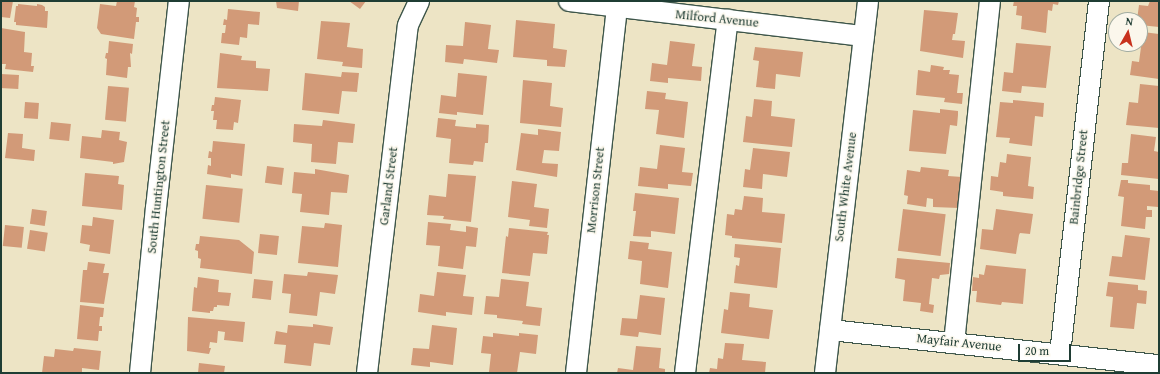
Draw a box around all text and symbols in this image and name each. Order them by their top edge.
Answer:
street label: Milford Avenue [675,7,759,31]
north arrow [1108,12,1148,52]
text: N [1125,13,1134,30]
street label: South Huntington Street [144,120,174,254]
street label: Bainbridge Street [1066,129,1092,225]
street label: South White Avenue [832,131,860,243]
street label: Garland Street [376,146,402,226]
street label: Morrison Street [584,146,608,234]
street label: Mayfair Avenue [916,331,1002,355]
scale bar [1020,336,1073,362]
text: 20 m [1025,342,1049,359]

